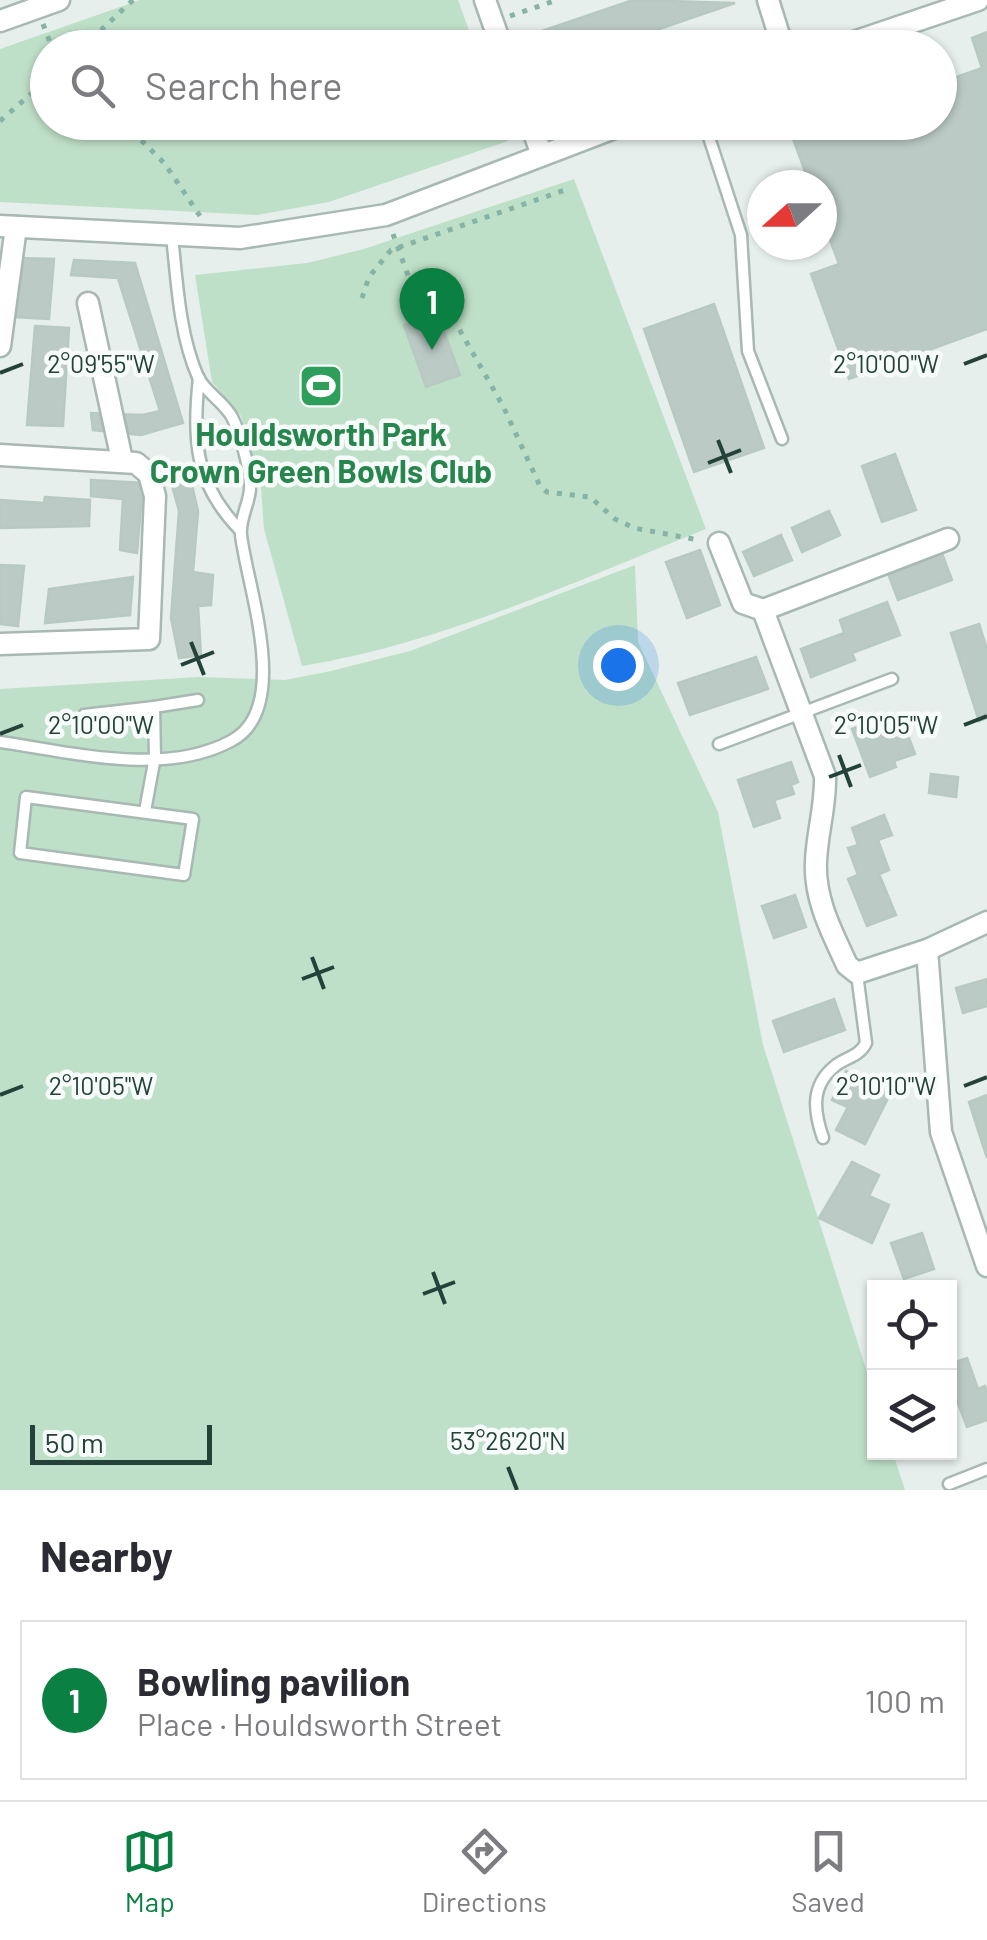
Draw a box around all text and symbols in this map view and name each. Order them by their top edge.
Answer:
search box [30,30,957,140]
icon: search [65,58,120,113]
text: Search here [145,62,343,108]
north arrow [747,170,837,260]
pin: 1 [400,268,464,350]
text: 2°09'55"W [47,348,155,378]
text: 2°10'00"W [833,348,939,378]
sports icon: Houldsworth Park Crown Green Bowls Club [298,363,344,409]
place label: Houldsworth Park Crown Green Bowls Club [150,414,492,489]
your location [593,640,644,691]
text: 2°10'00"W [48,709,154,739]
text: 2°10'05"W [834,709,938,739]
text: 2°10'05"W [49,1070,153,1100]
text: 2°10'10"W [836,1070,936,1100]
map controls [867,1280,957,1460]
button: locate [867,1280,957,1370]
button: layers [867,1370,957,1460]
scale bar [30,1420,212,1464]
text: 50 m [45,1425,104,1459]
text: 53°26'20"N [450,1425,566,1455]
text: Nearby [40,1530,173,1580]
text: Bowling pavilion [137,1658,410,1704]
text: 1 [69,1681,80,1719]
text: 100 m [865,1681,945,1719]
text: Place · Houldsworth Street [137,1704,502,1742]
tab: Map [122,1824,177,1918]
tab: Directions [422,1824,547,1918]
tab: Saved [791,1824,865,1918]

